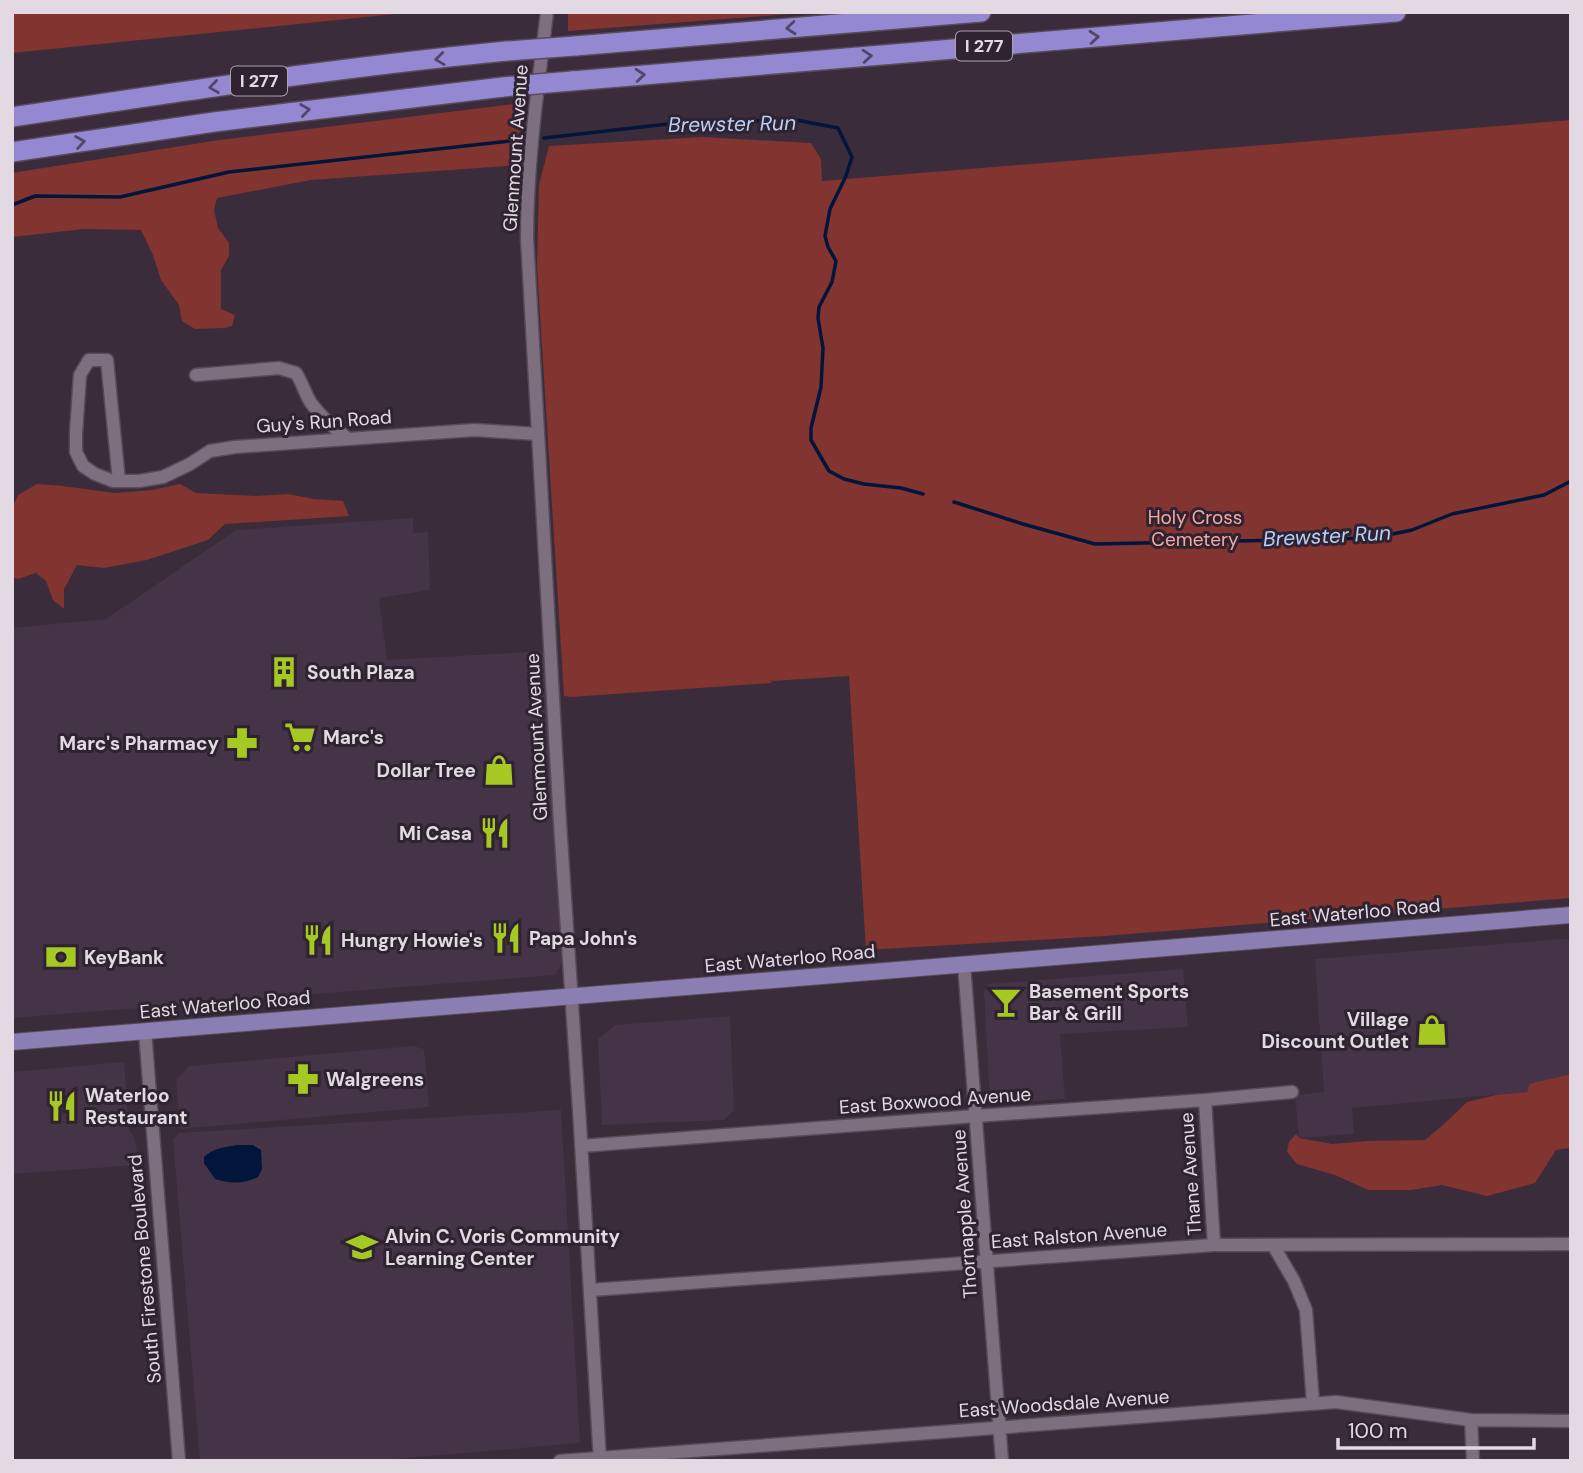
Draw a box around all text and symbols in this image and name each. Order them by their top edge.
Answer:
one-way arrow [785,20,796,35]
one-way arrow [1088,30,1099,45]
road number: I 277 [956,32,1012,60]
one-way arrow [862,49,873,64]
one-way arrow [434,51,445,66]
street label: Glenmount Avenue [497,64,534,232]
road number: I 277 [231,66,287,96]
one-way arrow [635,68,646,83]
one-way arrow [208,79,220,94]
one-way arrow [299,102,311,117]
water label: Brewster Run [668,109,796,139]
one-way arrow [74,135,86,150]
street label: Guy's Run Road [255,404,393,439]
park label: Holy Cross Cemetery [1148,505,1242,552]
water label: Brewster Run [1262,519,1392,553]
street label: Glenmount Avenue [520,653,553,821]
building icon: South Plaza [267,655,301,689]
place label: South Plaza [307,660,415,685]
supermarket icon: Marc's [283,720,317,754]
place label: Marc's [323,725,384,750]
pharmacy icon: Marc's Pharmacy [225,726,259,760]
place label: Marc's Pharmacy [59,731,220,756]
shop icon: Dollar Tree [482,753,516,787]
place label: Dollar Tree [377,758,476,783]
restaurant icon: Mi Casa [478,816,512,850]
place label: Mi Casa [399,821,472,846]
street label: East Waterloo Road [1269,893,1441,932]
restaurant icon: Papa John's [489,921,523,955]
restaurant icon: Hungry Howie's [301,923,335,957]
place label: Papa John's [529,926,637,951]
place label: Hungry Howie's [341,928,483,953]
street label: East Waterloo Road [704,939,876,978]
bank icon: KeyBank [44,940,78,974]
place label: KeyBank [84,945,164,970]
place label: Basement Sports Bar & Grill [1029,979,1189,1026]
street label: East Waterloo Road [139,985,311,1024]
bar icon: Basement Sports Bar & Grill [989,985,1023,1019]
place label: Village Discount Outlet [1262,1007,1409,1054]
shop icon: Village Discount Outlet [1415,1013,1449,1047]
pharmacy icon: Walgreens [286,1062,320,1096]
place label: Walgreens [326,1067,424,1092]
street label: East Boxwood Avenue [838,1081,1032,1120]
place label: Waterloo Restaurant [85,1083,188,1130]
restaurant icon: Waterloo Restaurant [45,1089,79,1123]
street label: Thane Avenue [1174,1112,1207,1236]
street label: Thornapple Avenue [946,1129,983,1299]
street label: South Firestone Boulevard [122,1153,167,1385]
street label: East Ralston Avenue [990,1217,1168,1254]
place label: Alvin C. Voris Community Learning Center [385,1224,621,1271]
school or university icon: Alvin C. Voris Community Learning Center [345,1230,379,1264]
street label: East Woodsdale Avenue [958,1384,1170,1423]
scale bar [1338,1406,1534,1450]
text: 100 m [1348,1417,1408,1445]

